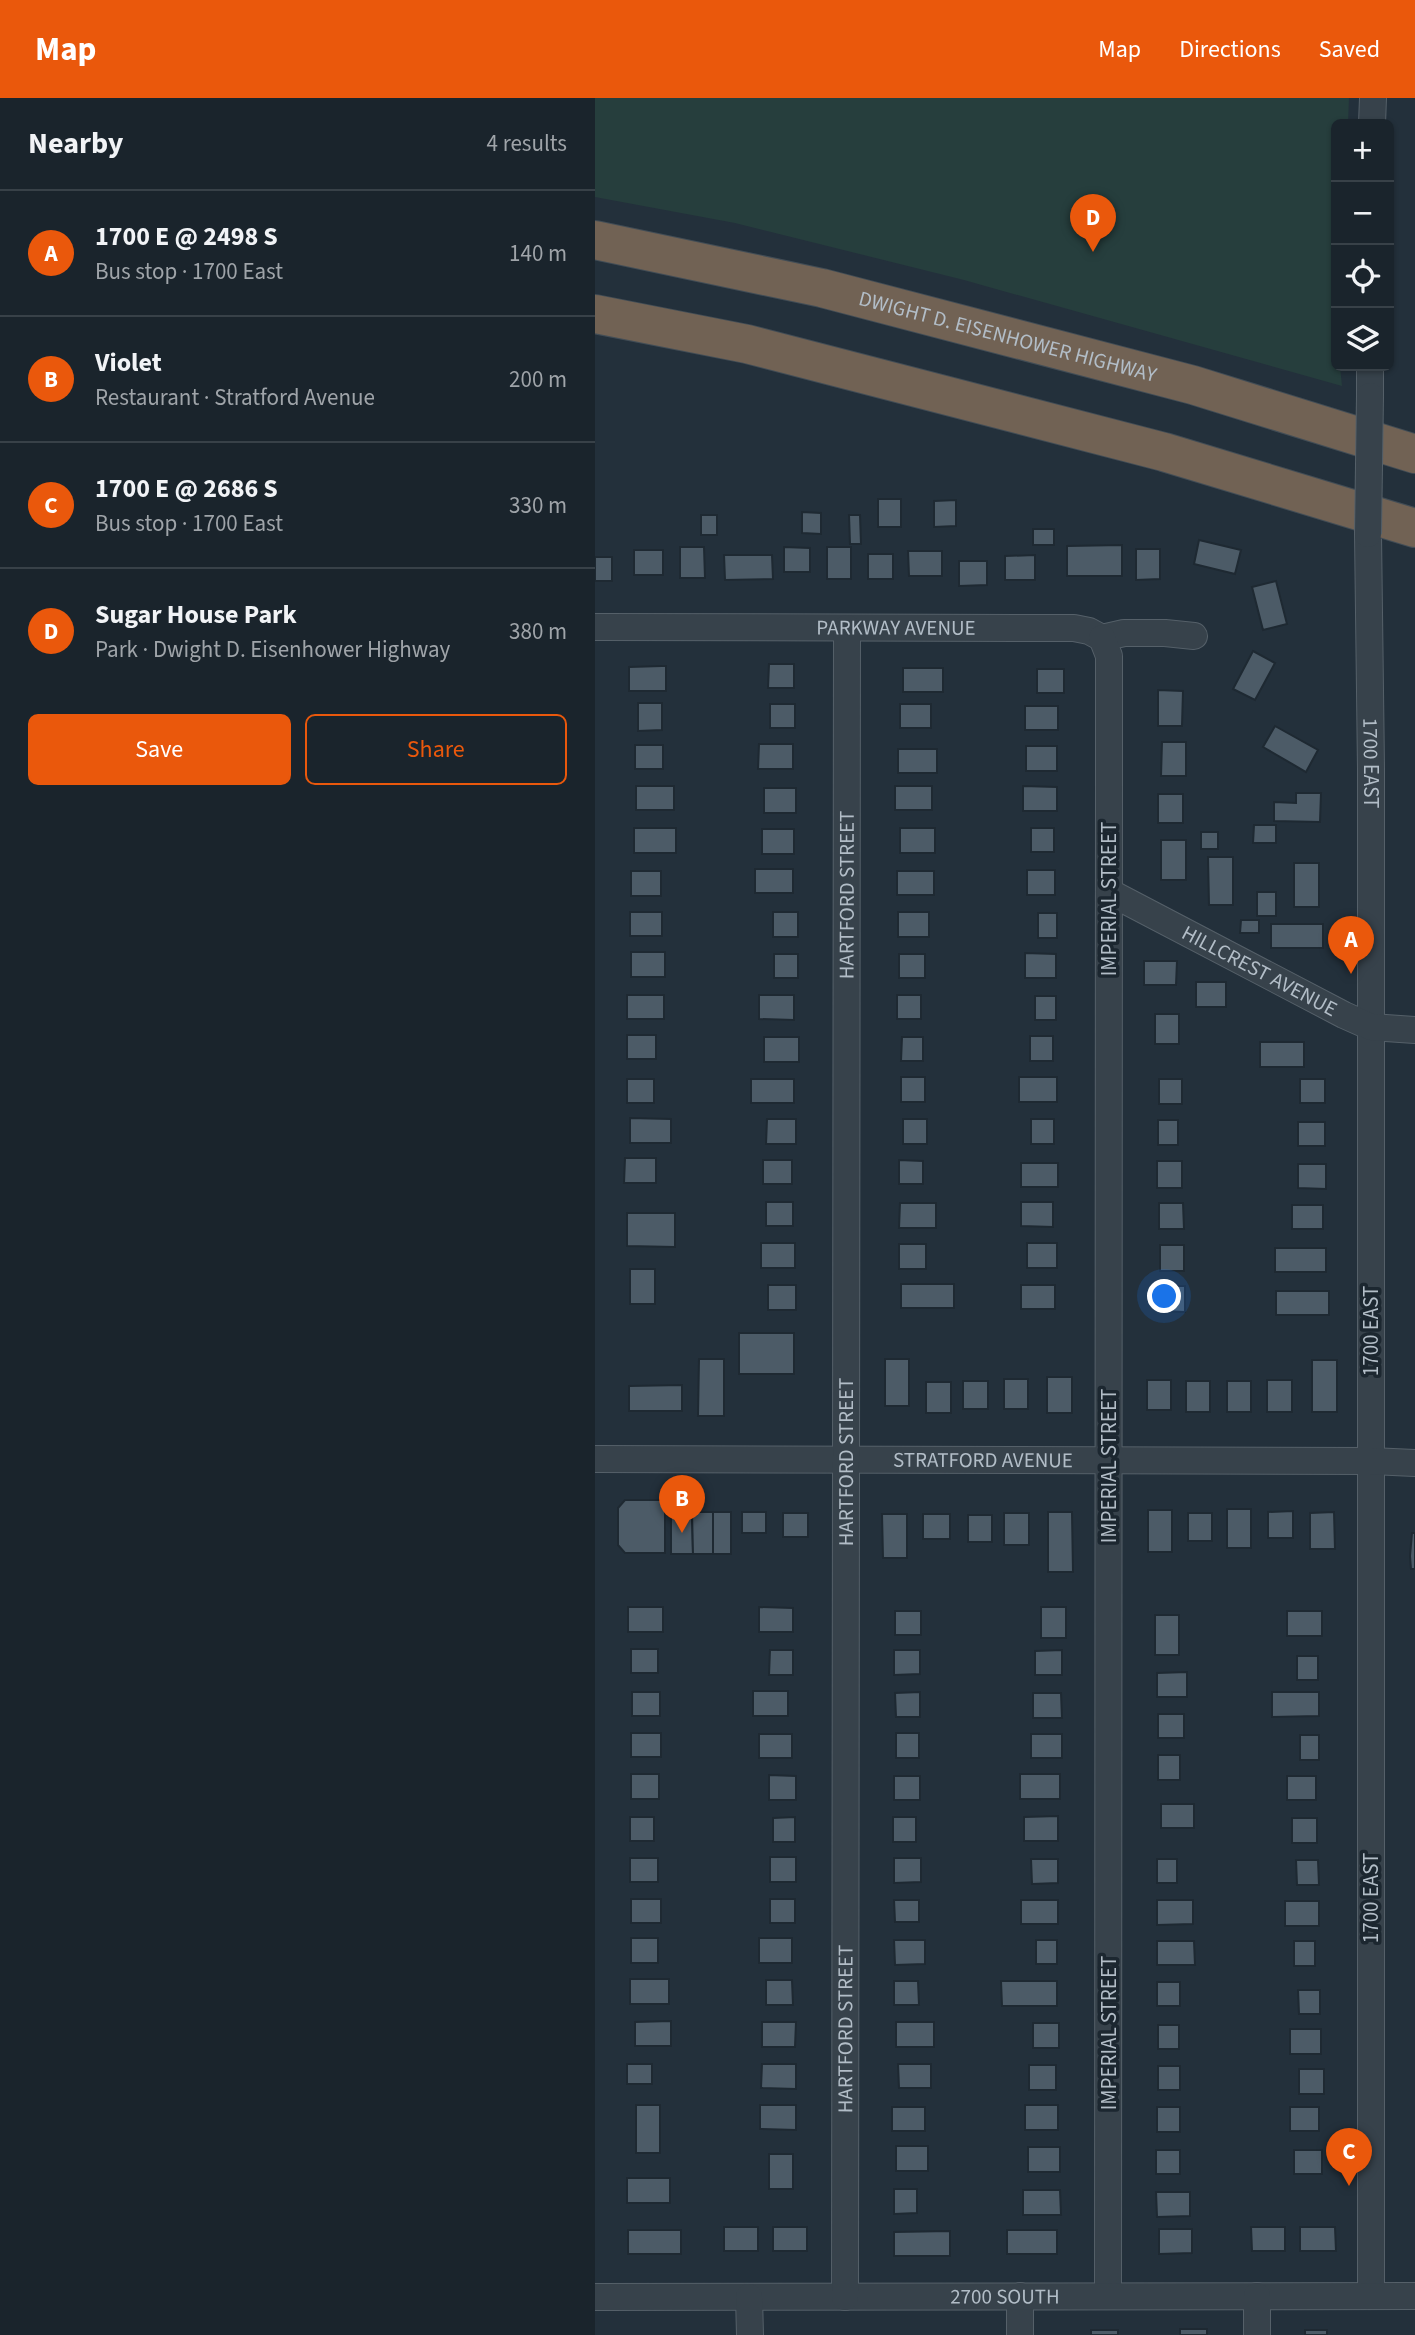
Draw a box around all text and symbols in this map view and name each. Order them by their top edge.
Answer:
text: Map [35,26,96,73]
text: Map [1098,32,1141,67]
text: Directions [1179,32,1281,67]
text: Saved [1319,32,1380,67]
map controls [1331,119,1394,371]
button: + [1331,119,1394,182]
text: Nearby [28,122,123,165]
text: 4 results [487,127,567,160]
button: − [1331,182,1394,245]
pin: D [1070,194,1116,252]
text: 1700 E @ 2498 S [95,218,278,255]
text: A [44,237,58,270]
text: 140 m [509,237,567,270]
button: locate [1331,245,1394,308]
text: Bus stop · 1700 East [95,255,283,288]
street label: DWIGHT D. EISENHOWER HIGHWAY [856,283,1161,390]
button: layers [1331,308,1394,371]
text: Violet [95,344,162,381]
text: B [44,363,58,396]
text: 200 m [509,363,567,396]
text: Restaurant · Stratford Avenue [95,381,375,414]
text: 1700 E @ 2686 S [95,470,278,507]
text: C [44,489,58,522]
text: 330 m [509,489,567,522]
text: Bus stop · 1700 East [95,507,283,540]
text: Sugar House Park [95,596,297,633]
street label: PARKWAY AVENUE [816,612,976,643]
text: D [44,615,58,648]
text: 380 m [509,615,567,648]
text: Park · Dwight D. Eisenhower Highway [95,633,450,666]
button: Save [28,714,291,785]
button: Share [305,714,567,785]
street label: 1700 EAST [1355,718,1386,808]
street label: HARTFORD STREET [832,811,862,979]
street label: IMPERIAL STREET [1094,822,1124,976]
pin: A [1328,916,1374,974]
street label: HILLCREST AVENUE [1177,918,1343,1024]
your location [1147,1279,1181,1313]
street label: 1700 EAST [1356,1286,1386,1376]
street label: HARTFORD STREET [831,1378,861,1546]
street label: IMPERIAL STREET [1094,1389,1124,1543]
street label: STRATFORD AVENUE [893,1445,1073,1475]
pin: B [659,1475,705,1533]
street label: 1700 EAST [1356,1853,1386,1943]
street label: HARTFORD STREET [830,1945,860,2113]
street label: IMPERIAL STREET [1094,1956,1124,2110]
pin: C [1326,2128,1372,2186]
street label: 2700 SOUTH [950,2281,1060,2312]

